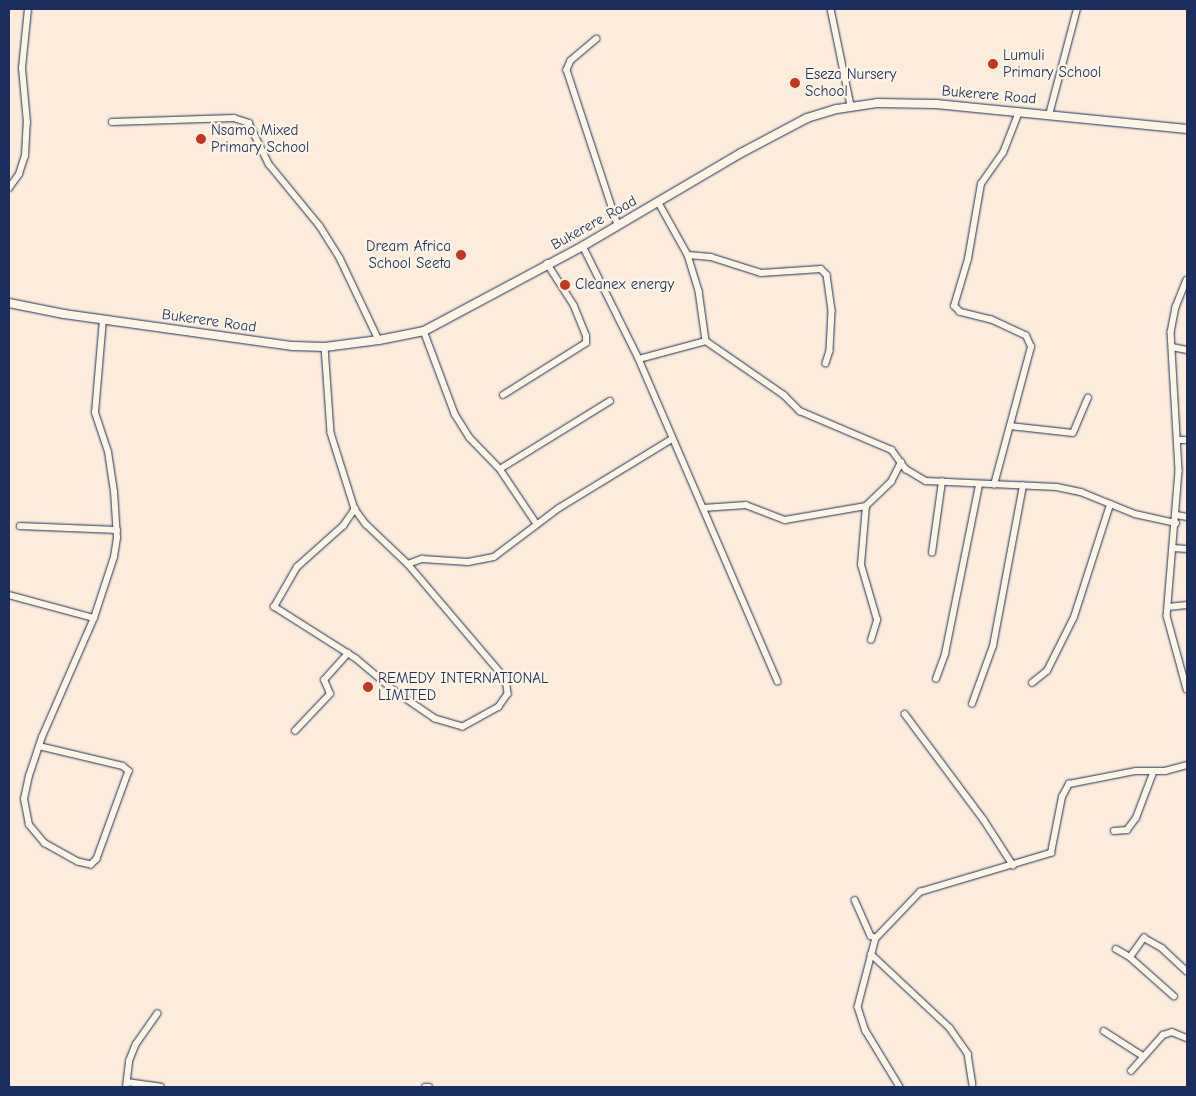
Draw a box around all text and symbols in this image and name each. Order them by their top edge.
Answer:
place label: Lumuli Primary School [1003,46,1101,81]
marker: Lumuli Primary School [987,58,999,70]
place label: Eseza Nursery School [805,65,897,100]
marker: Eseza Nursery School [789,77,801,89]
street label: Bukerere Road [941,82,1037,108]
place label: Nsamo Mixed Primary School [211,121,309,156]
marker: Nsamo Mixed Primary School [195,133,207,145]
street label: Bukerere Road [548,192,640,254]
place label: Dream Africa School Seeta [366,237,451,272]
marker: Dream Africa School Seeta [455,249,467,261]
place label: Cleanex energy [575,276,674,294]
marker: Cleanex energy [559,279,571,291]
street label: Bukerere Road [161,305,257,337]
place label: REMEDY INTERNATIONAL LIMITED [378,669,549,704]
marker: REMEDY INTERNATIONAL LIMITED [362,681,374,693]

